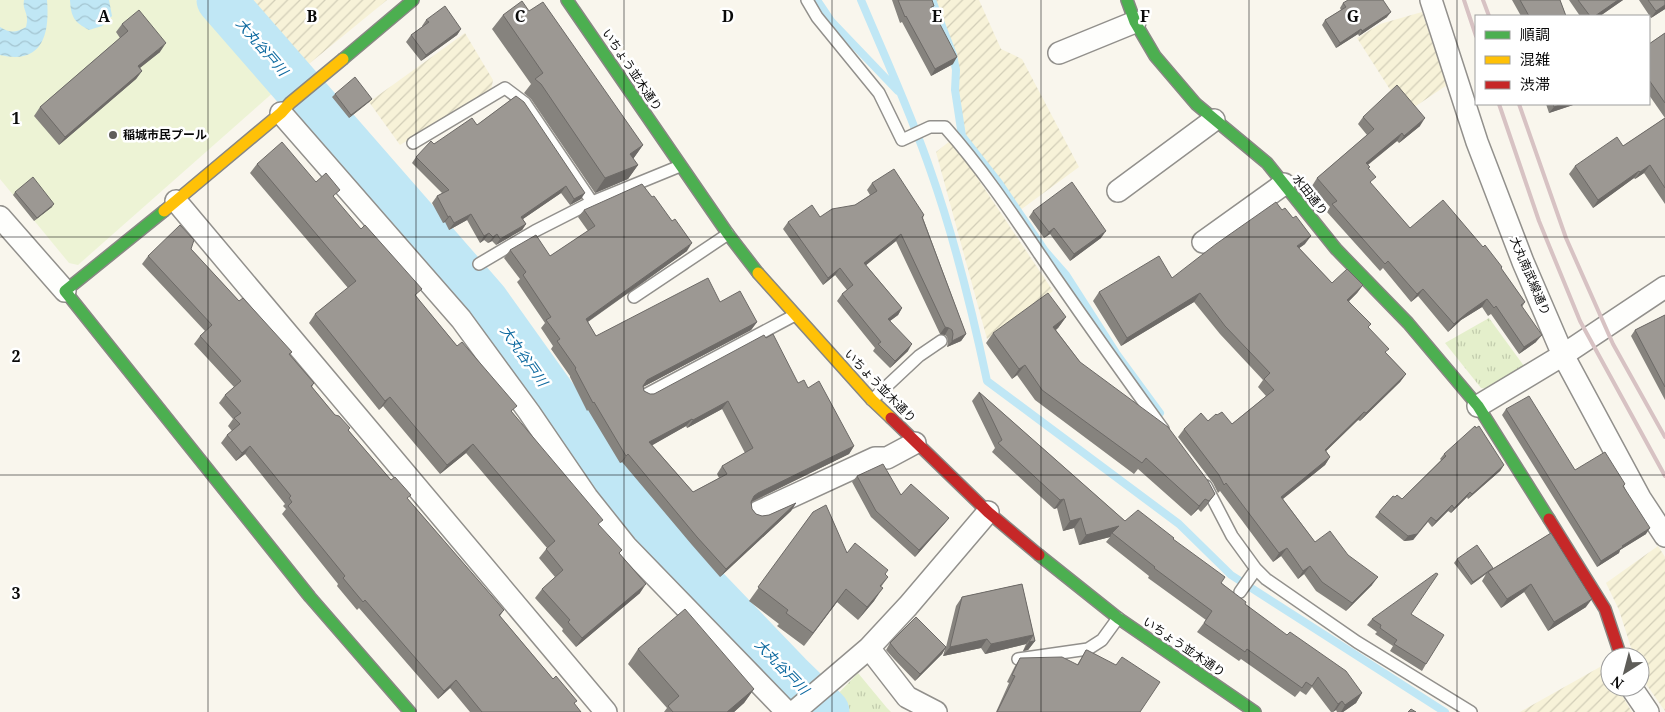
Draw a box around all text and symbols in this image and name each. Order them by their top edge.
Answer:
text: A [98,5,111,27]
text: B [307,5,318,27]
text: C [515,5,526,27]
text: D [722,5,734,27]
text: E [932,5,942,27]
text: F [1140,5,1150,27]
text: G [1347,5,1359,27]
water label: 大丸谷戸川 [232,14,294,81]
legend [1475,15,1650,105]
text: 順調 [1520,24,1550,44]
street label: いちょう並木通り [599,25,666,114]
text: 混雑 [1520,49,1550,69]
text: 渋滞 [1520,74,1550,94]
text: 1 [11,107,21,129]
place label: 稲城市民プール [123,126,207,143]
marker: 稲城市民プール [107,129,119,141]
street label: 水田通り [1289,171,1332,219]
street label: 大丸南武線通り [1506,234,1555,318]
water label: 大丸谷戸川 [497,322,553,391]
text: 2 [11,345,21,367]
street label: いちょう並木通り [841,345,920,426]
text: 3 [11,582,21,604]
street label: いちょう並木通り [1140,613,1229,680]
water label: 大丸谷戸川 [751,635,815,700]
north arrow [1600,647,1650,697]
text: N [1607,672,1627,694]

